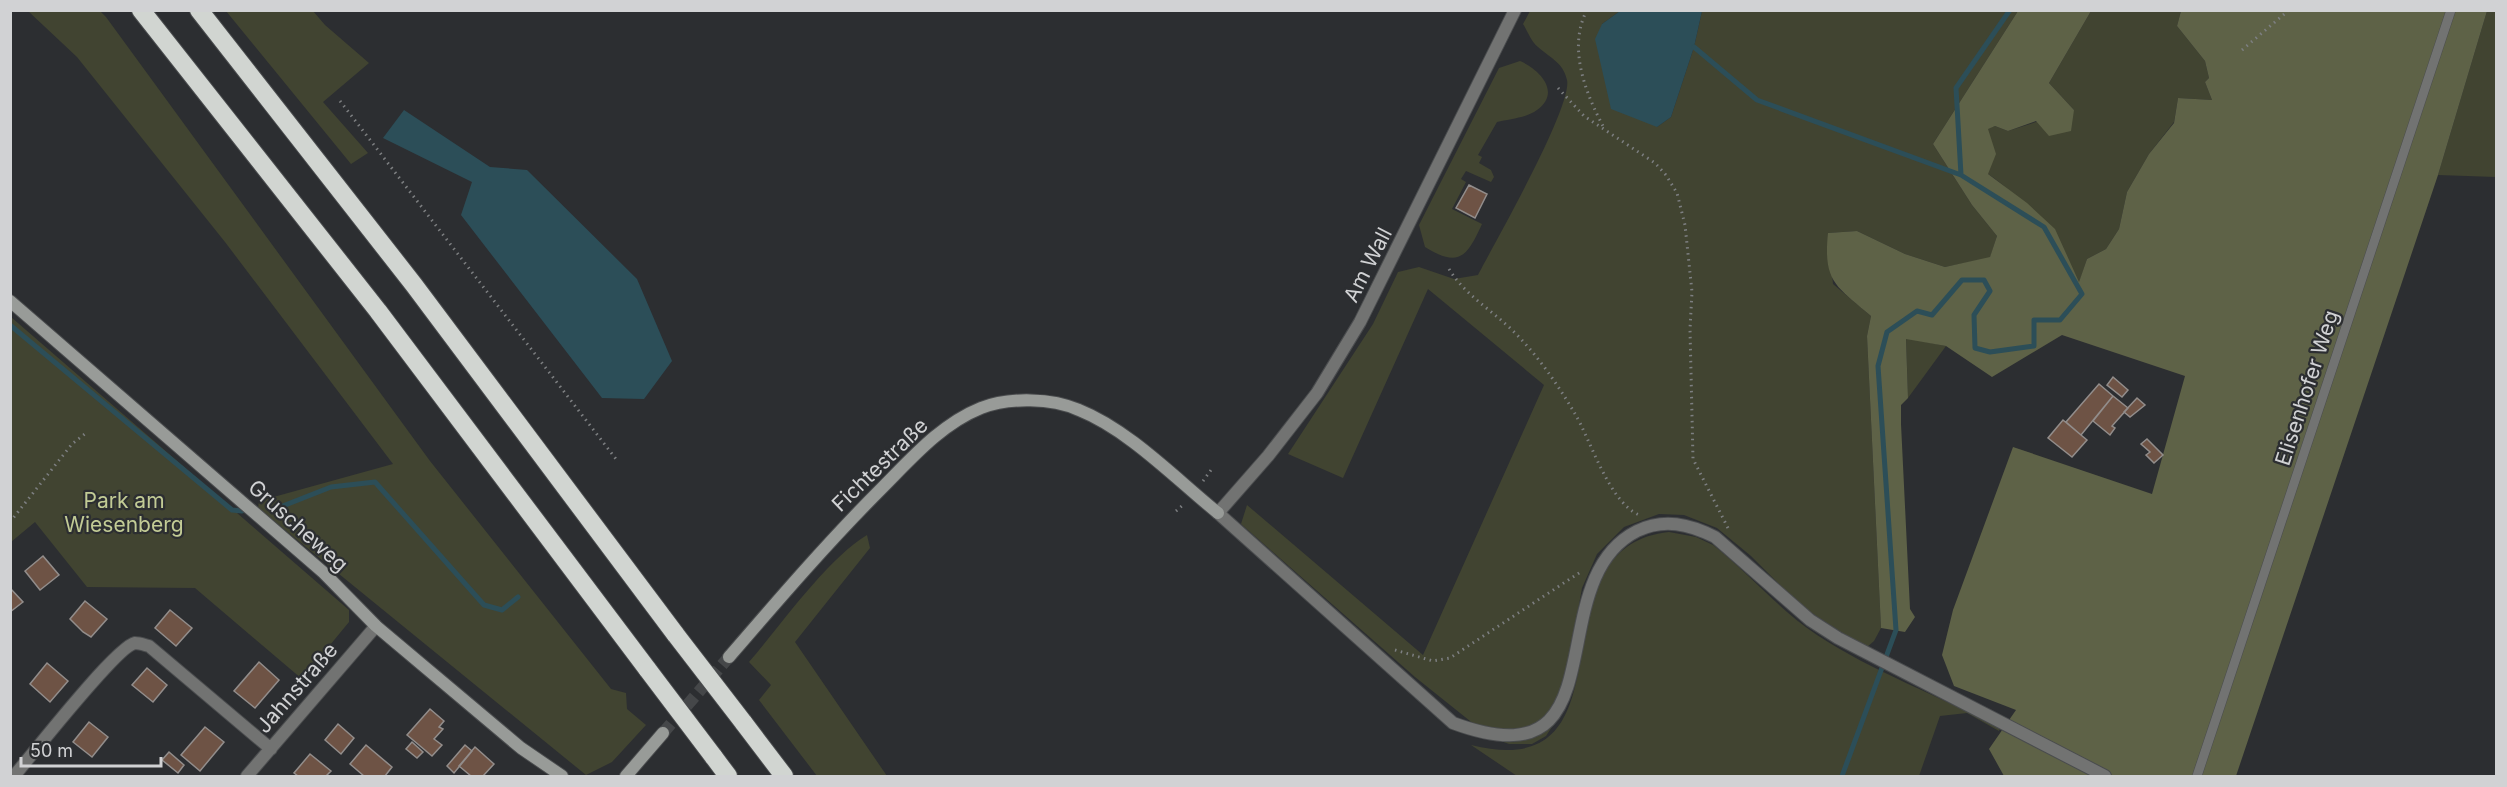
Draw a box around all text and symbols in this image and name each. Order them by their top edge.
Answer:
street label: Am Wall [1338,223,1397,306]
street label: Elisenhofer Weg [2270,307,2343,469]
street label: Fichtestraße [826,413,933,517]
street label: Gruscheweg [243,474,353,577]
park label: Park am Wiesenberg [64,488,184,537]
street label: Jahnstraße [251,637,343,738]
scale bar [21,730,160,768]
text: 50 m [30,740,73,761]

